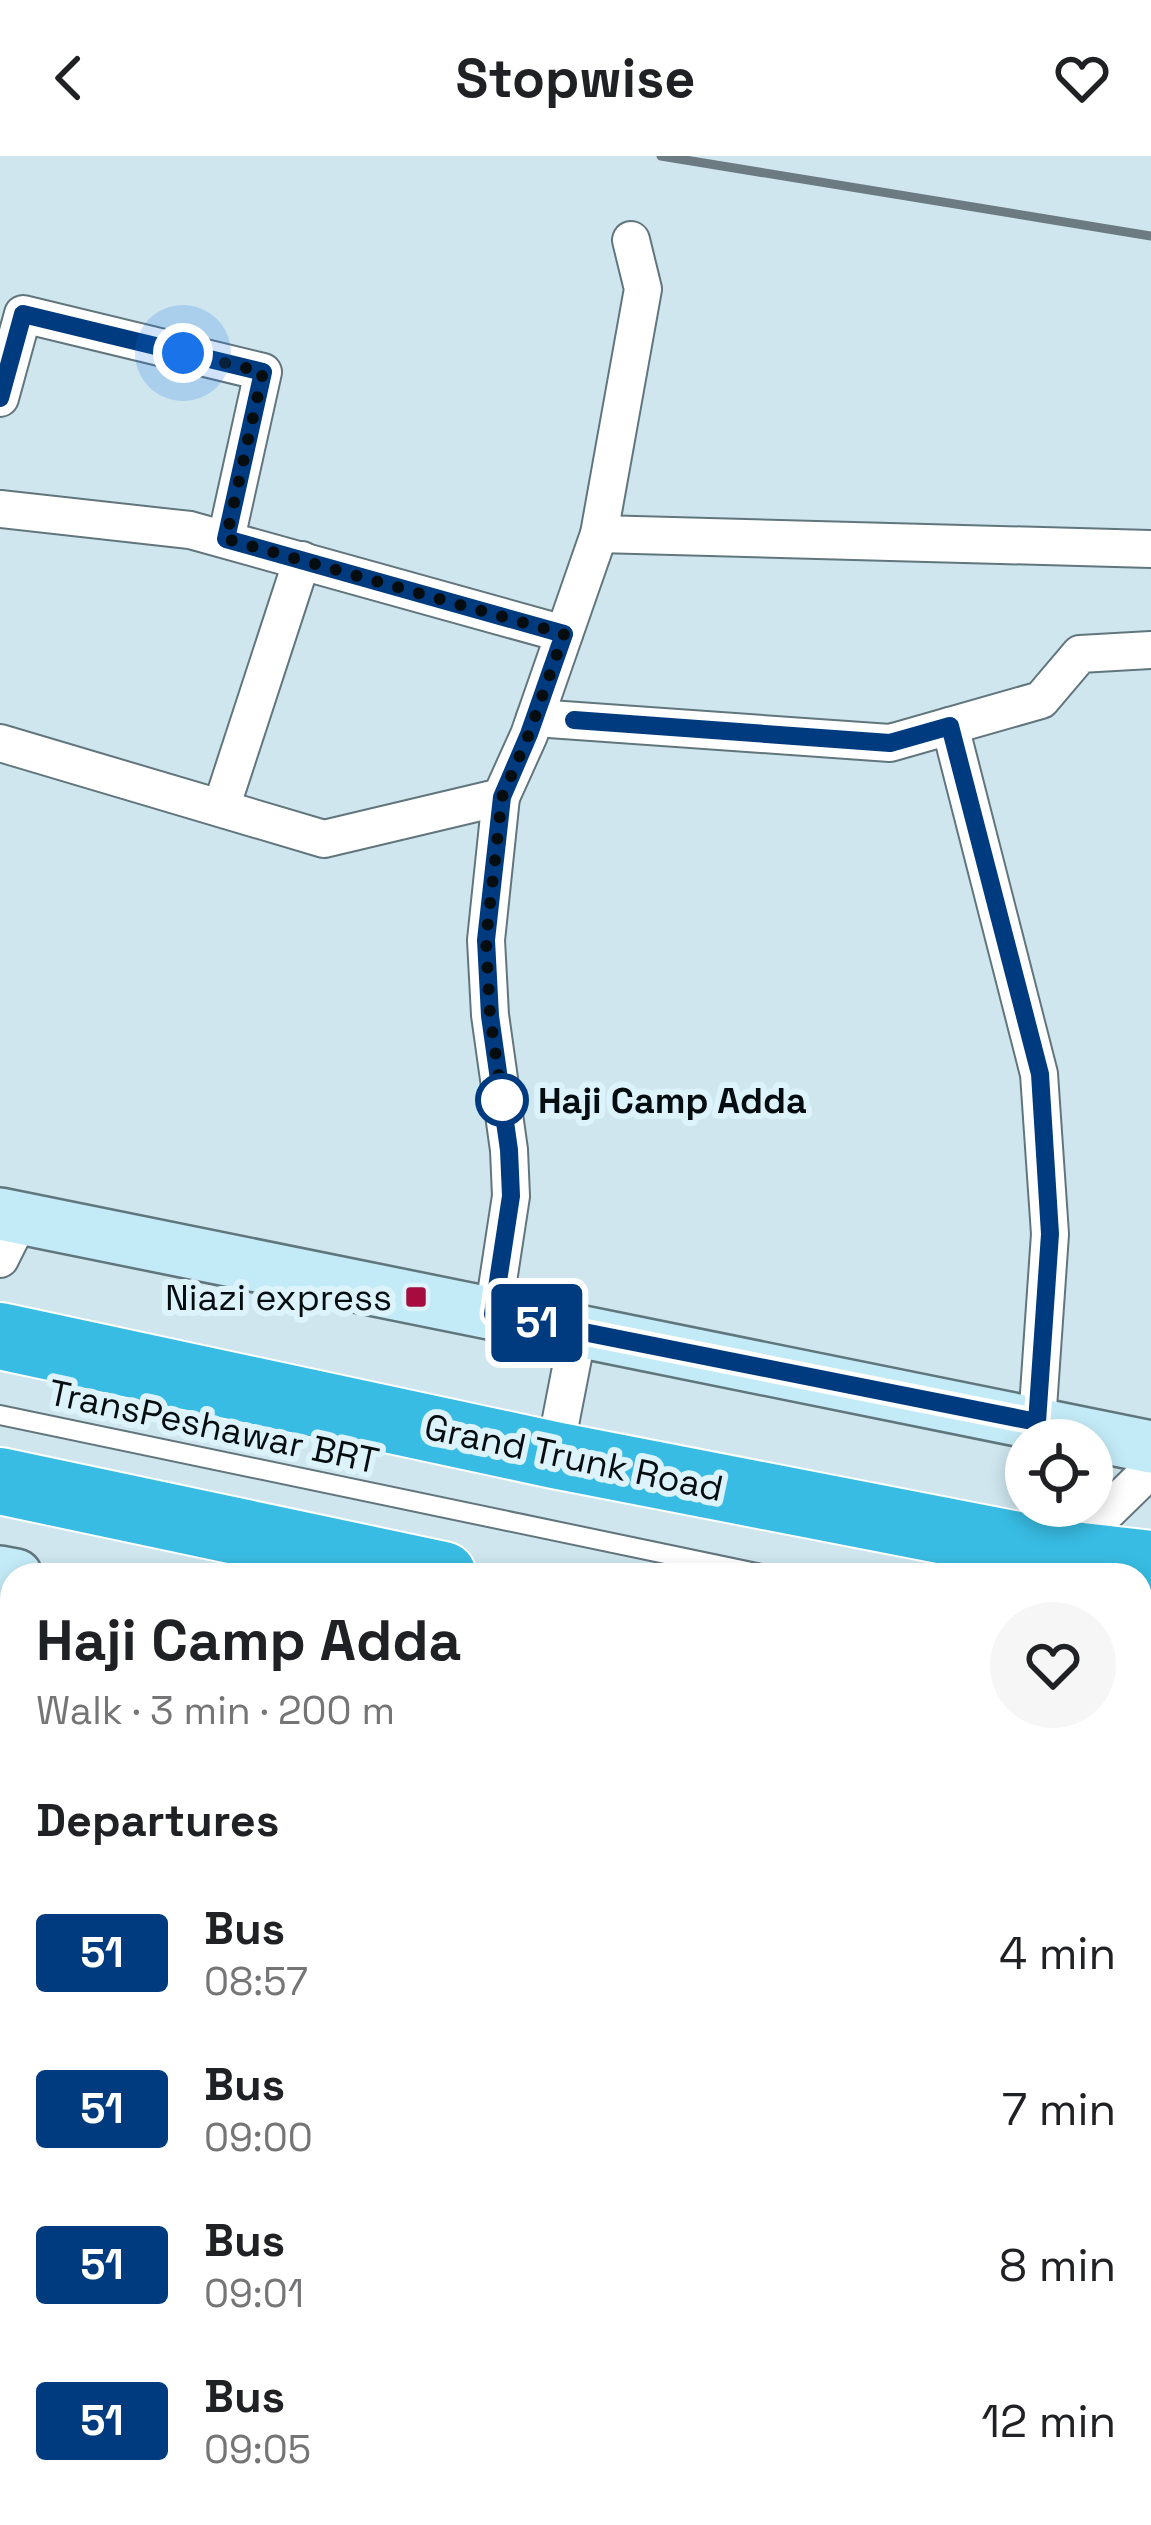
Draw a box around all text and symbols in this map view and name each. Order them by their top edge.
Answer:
text: Stopwise [456,44,695,113]
icon: back [36,45,102,111]
icon: heart [1049,45,1115,111]
your location [153,323,213,383]
marker: Haji Camp Adda [477,1075,527,1125]
place label: Haji Camp Adda [538,1078,807,1124]
place label: Niazi express [165,1275,392,1321]
marker: Niazi express [403,1284,429,1310]
line badge: 51 [483,1284,591,1362]
text: 51 [515,1296,559,1349]
street label: TransPeshawar BRT [45,1370,383,1484]
street label: Grand Trunk Road [420,1404,727,1512]
map controls [1005,1419,1113,1527]
button: locate [1005,1419,1113,1527]
button: heart [990,1602,1116,1728]
text: Haji Camp Adda [36,1604,462,1677]
text: Walk · 3 min · 200 m [36,1686,395,1735]
text: Departures [36,1792,279,1849]
text: Bus [204,1900,285,1957]
text: 4 min [999,1925,1116,1982]
text: 51 [80,1926,124,1979]
text: 08:57 [204,1957,308,2006]
text: Bus [204,2056,285,2113]
text: 7 min [1002,2081,1116,2138]
text: 51 [80,2082,124,2135]
text: 09:00 [204,2113,313,2162]
text: Bus [204,2212,285,2269]
text: 8 min [999,2237,1116,2294]
text: 51 [80,2238,124,2291]
text: 09:01 [204,2269,304,2318]
text: Bus [204,2368,285,2425]
text: 12 min [981,2393,1116,2450]
text: 51 [80,2394,124,2447]
text: 09:05 [204,2425,311,2474]

